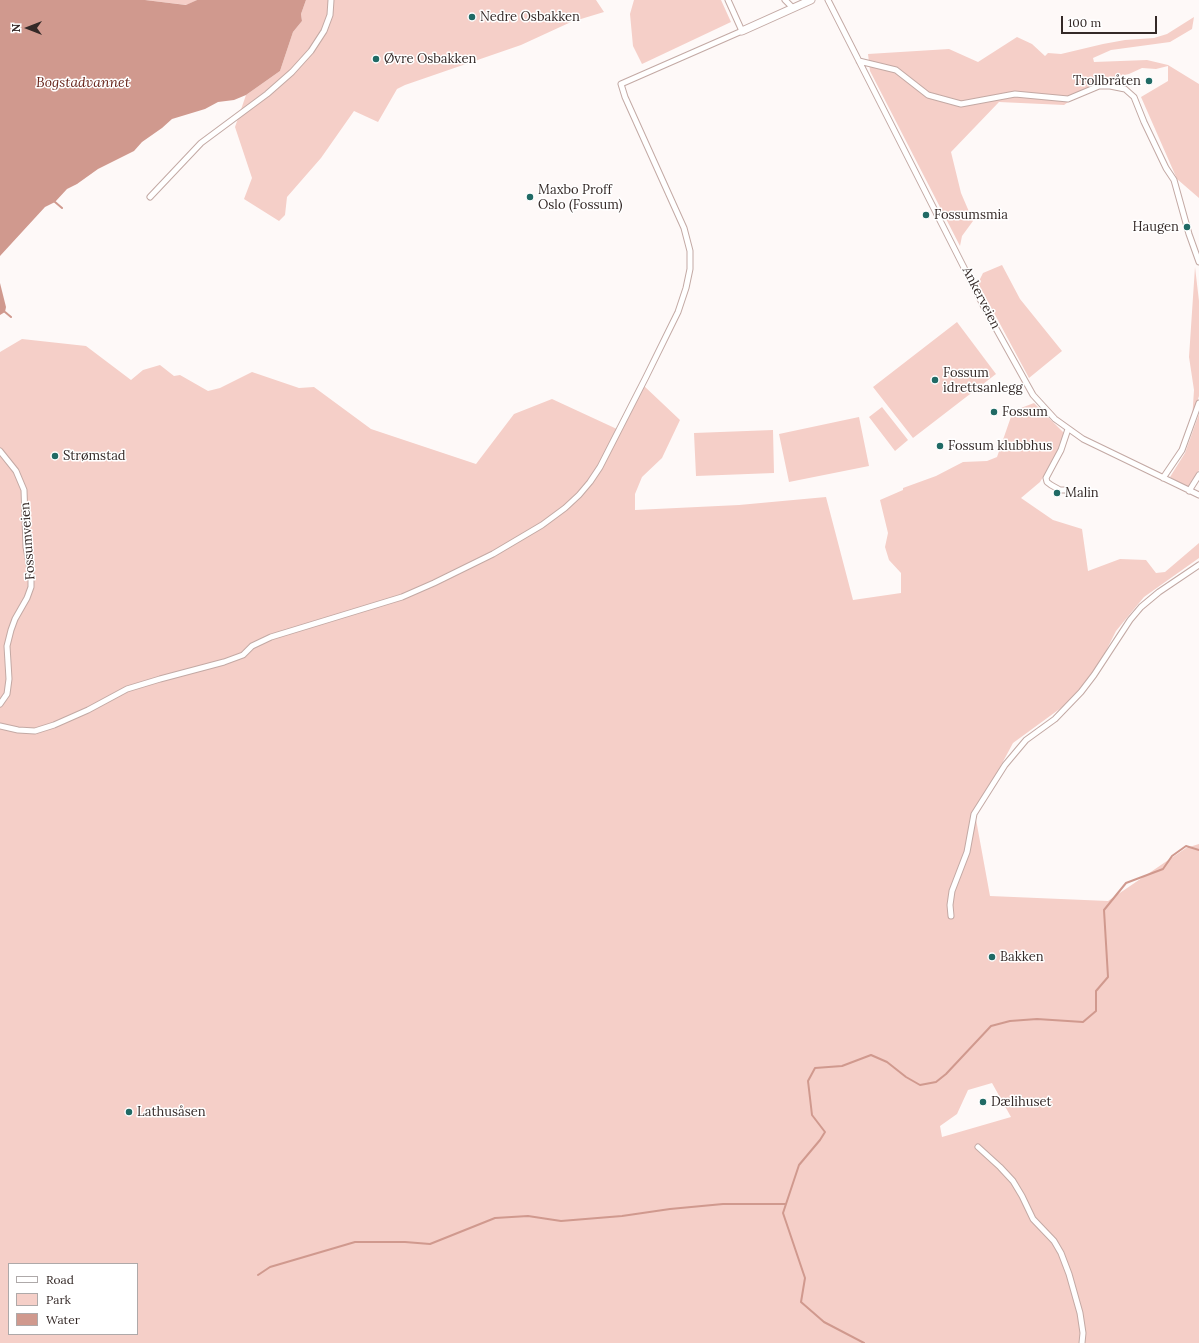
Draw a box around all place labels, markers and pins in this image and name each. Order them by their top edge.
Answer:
place label: Nedre Osbakken [480,9,580,25]
marker: Nedre Osbakken [467,12,477,22]
place label: Øvre Osbakken [384,51,476,67]
marker: Øvre Osbakken [371,54,381,64]
place label: Trollbråten [1073,73,1141,89]
marker: Trollbråten [1144,76,1154,86]
place label: Maxbo Proff Oslo (Fossum) [538,182,622,213]
marker: Maxbo Proff Oslo (Fossum) [525,192,535,202]
place label: Fossumsmia [934,207,1008,223]
marker: Fossumsmia [921,210,931,220]
place label: Haugen [1133,219,1179,235]
marker: Haugen [1182,222,1192,232]
place label: Fossum idrettsanlegg [943,365,1023,396]
marker: Fossum idrettsanlegg [930,375,940,385]
place label: Fossum [1002,404,1048,420]
marker: Fossum [989,407,999,417]
place label: Fossum klubbhus [948,438,1052,454]
marker: Fossum klubbhus [935,441,945,451]
place label: Strømstad [63,448,126,464]
marker: Strømstad [50,451,60,461]
place label: Malin [1065,485,1099,501]
marker: Malin [1052,488,1062,498]
place label: Bakken [1000,949,1044,965]
marker: Bakken [987,952,997,962]
place label: Dælihuset [991,1094,1051,1110]
marker: Dælihuset [978,1097,988,1107]
place label: Lathusåsen [137,1104,206,1120]
marker: Lathusåsen [124,1107,134,1117]

